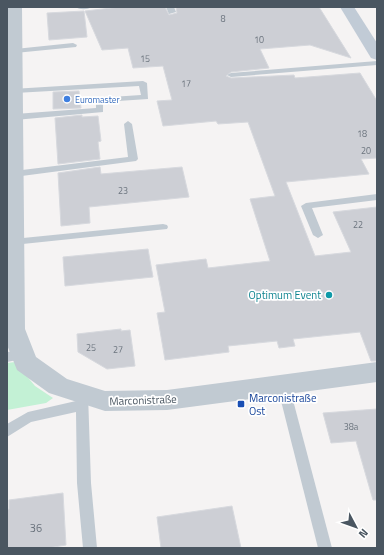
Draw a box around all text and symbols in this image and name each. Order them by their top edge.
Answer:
house number: 8 [220,12,226,25]
house number: 10 [254,33,264,46]
house number: 15 [140,52,150,65]
house number: 17 [181,77,191,90]
place label: Euromaster [75,93,120,106]
marker: Euromaster [62,94,72,104]
house number: 18 [357,127,367,140]
house number: 20 [361,144,371,157]
house number: 23 [118,184,128,197]
house number: 22 [353,218,363,231]
place label: Optimum Event [249,287,321,303]
marker: Optimum Event [324,290,334,300]
house number: 25 [86,341,96,354]
house number: 27 [113,343,123,356]
place label: Marconistraße Ost [249,390,317,419]
street label: Marconistraße [109,391,177,409]
marker: Marconistraße Ost [236,399,246,409]
house number: 38a [344,420,359,433]
north arrow [336,507,376,547]
house number: 36 [30,520,42,536]
text: N [355,525,372,542]

